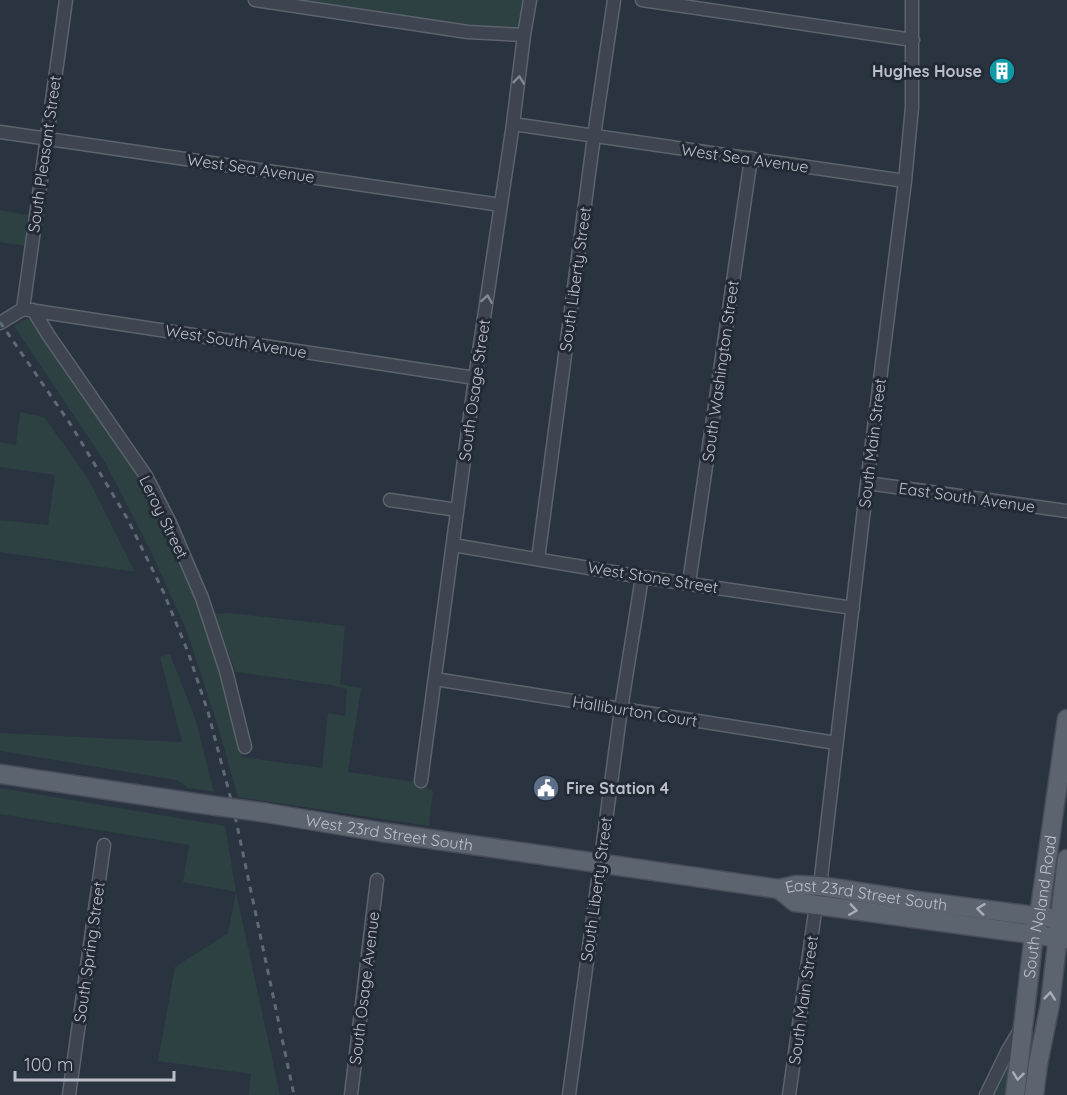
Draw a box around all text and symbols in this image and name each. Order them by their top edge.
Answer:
building icon: Hughes House [987,56,1017,86]
place label: Hughes House [872,61,982,81]
street label: South Pleasant Street [23,74,65,234]
one-way arrow [512,75,525,84]
street label: West Sea Avenue [680,139,810,177]
street label: West Sea Avenue [186,149,316,187]
street label: South Liberty Street [555,205,595,353]
street label: South Washington Street [697,279,743,463]
one-way arrow [480,294,493,304]
street label: South Osage Street [454,318,494,462]
street label: West South Avenue [164,320,308,362]
street label: South Main Street [854,377,890,509]
street label: Leroy Street [135,472,193,562]
street label: East South Avenue [898,478,1036,516]
street label: West Stone Street [586,557,720,597]
street label: Halliburton Court [571,691,699,731]
public building icon: Fire Station 4 [531,773,561,803]
place label: Fire Station 4 [566,778,670,798]
street label: West 23rd Street South [304,810,475,855]
street label: South Liberty Street [576,815,616,963]
street label: South Noland Road [1019,834,1060,979]
street label: East 23rd Street South [783,875,949,915]
street label: South Spring Street [69,880,109,1024]
one-way arrow [849,903,858,915]
one-way arrow [977,903,986,916]
street label: South Osage Avenue [345,910,383,1066]
street label: South Main Street [784,934,822,1066]
one-way arrow [1043,991,1056,1000]
scale bar [15,1044,174,1082]
text: 100 m [24,1053,73,1076]
one-way arrow [1012,1071,1025,1081]

